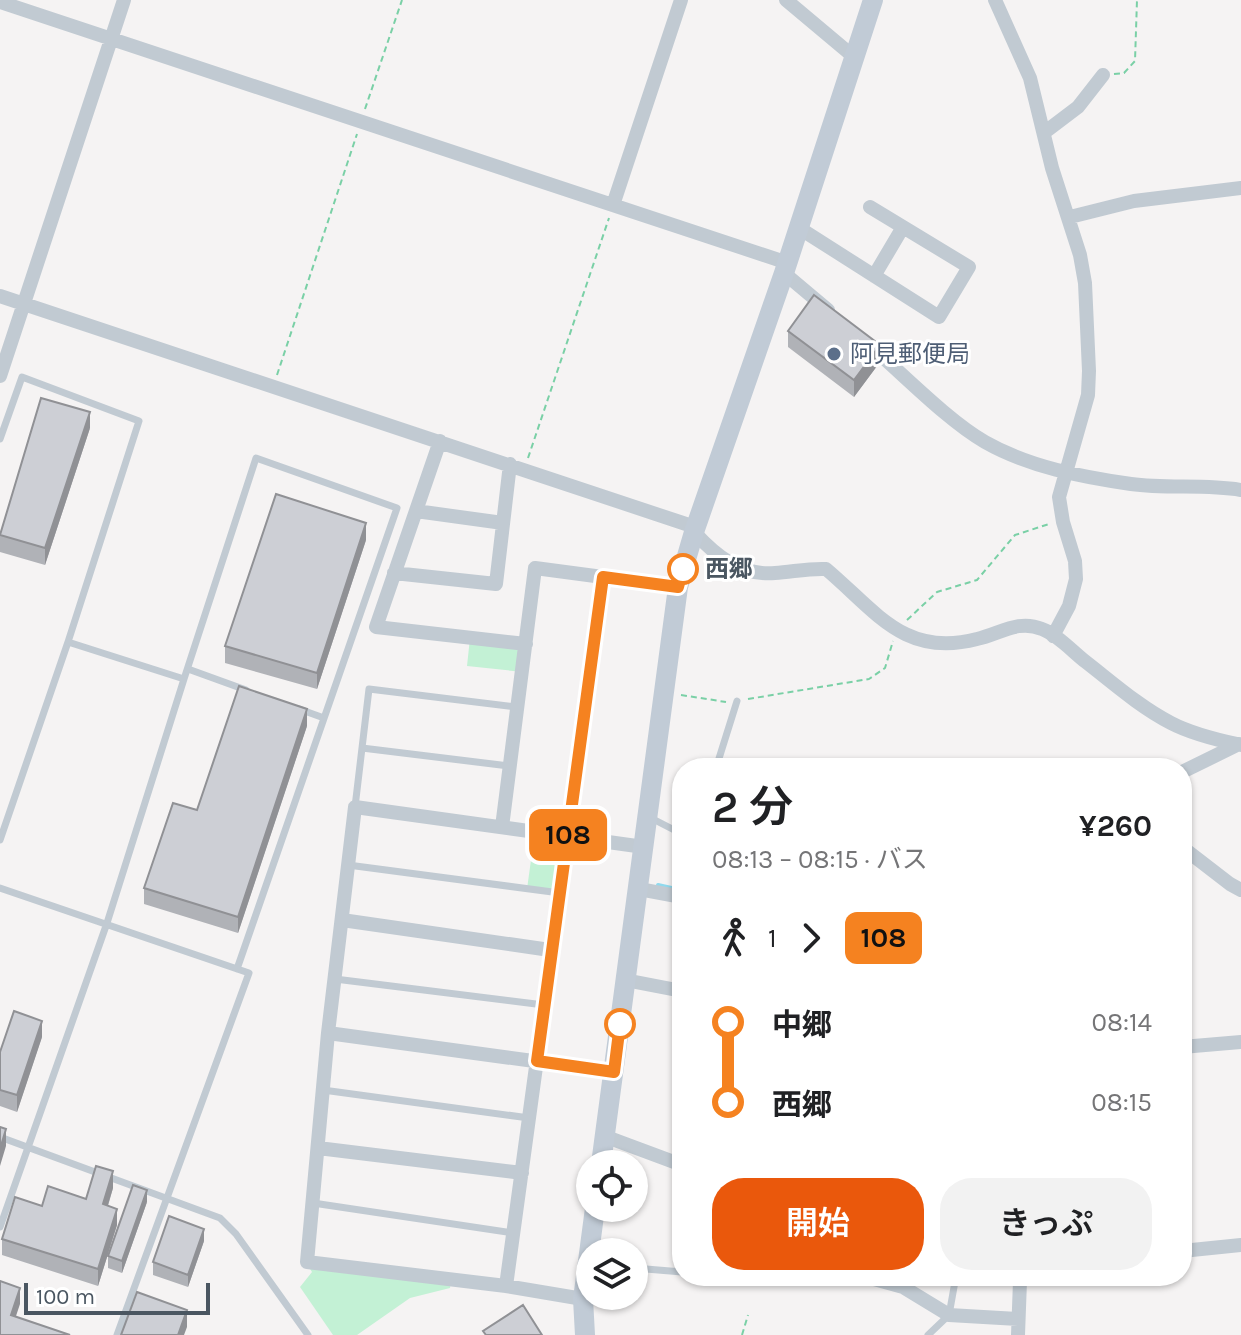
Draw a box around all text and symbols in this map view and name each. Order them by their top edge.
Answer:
place label: 阿見郵便局 [850,340,970,368]
marker: 阿見郵便局 [825,345,843,363]
marker: 西郷 [668,554,698,584]
place label: 西郷 [705,555,753,583]
text: 2 分 [712,782,793,833]
text: ¥260 [1079,808,1152,844]
line badge: 108 [522,809,614,861]
text: 108 [545,818,591,851]
text: 08:13 – 08:15 · バス [712,844,928,875]
icon: walk [712,916,756,960]
icon: forward [789,916,833,960]
text: 108 [861,921,906,954]
text: 1 [768,923,777,954]
text: 中郷 [772,1007,832,1043]
text: 08:14 [1091,1007,1152,1038]
unlabelled marker [605,1009,635,1039]
text: 西郷 [772,1087,832,1123]
text: 08:15 [1091,1087,1152,1118]
map controls [576,1150,648,1310]
button: locate [576,1150,648,1222]
button: 開始 [712,1178,924,1270]
button: きっぷ [940,1178,1152,1270]
button: layers [576,1238,648,1310]
scale bar [24,1279,210,1315]
text: 100 m [36,1284,95,1310]

